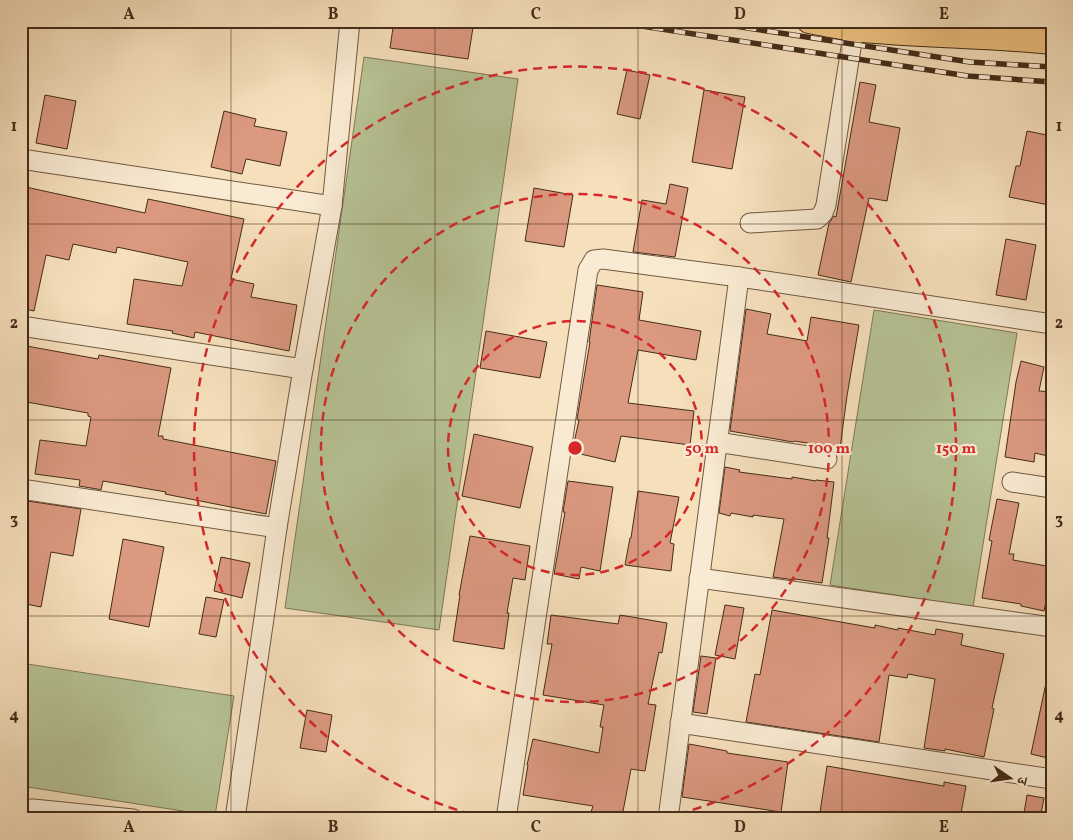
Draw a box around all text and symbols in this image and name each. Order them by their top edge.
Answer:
text: A [123,4,135,26]
text: B [328,4,339,26]
text: C [531,4,541,26]
text: D [734,4,746,26]
text: E [939,4,949,26]
text: 1 [11,116,17,138]
text: 1 [1056,116,1062,138]
text: 2 [10,313,18,335]
text: 2 [1055,313,1063,335]
centre of rings [566,439,584,457]
text: 50 m [685,439,719,460]
text: 100 m [808,439,851,460]
text: 150 m [936,439,976,460]
text: 3 [10,509,18,531]
text: 3 [1055,509,1063,531]
text: 4 [9,705,19,727]
text: 4 [1054,705,1064,727]
north arrow [986,752,1036,802]
text: उ [1011,774,1031,787]
text: A [123,817,135,839]
text: B [328,817,339,839]
text: C [531,817,541,839]
text: D [734,817,746,839]
text: E [939,817,949,839]

